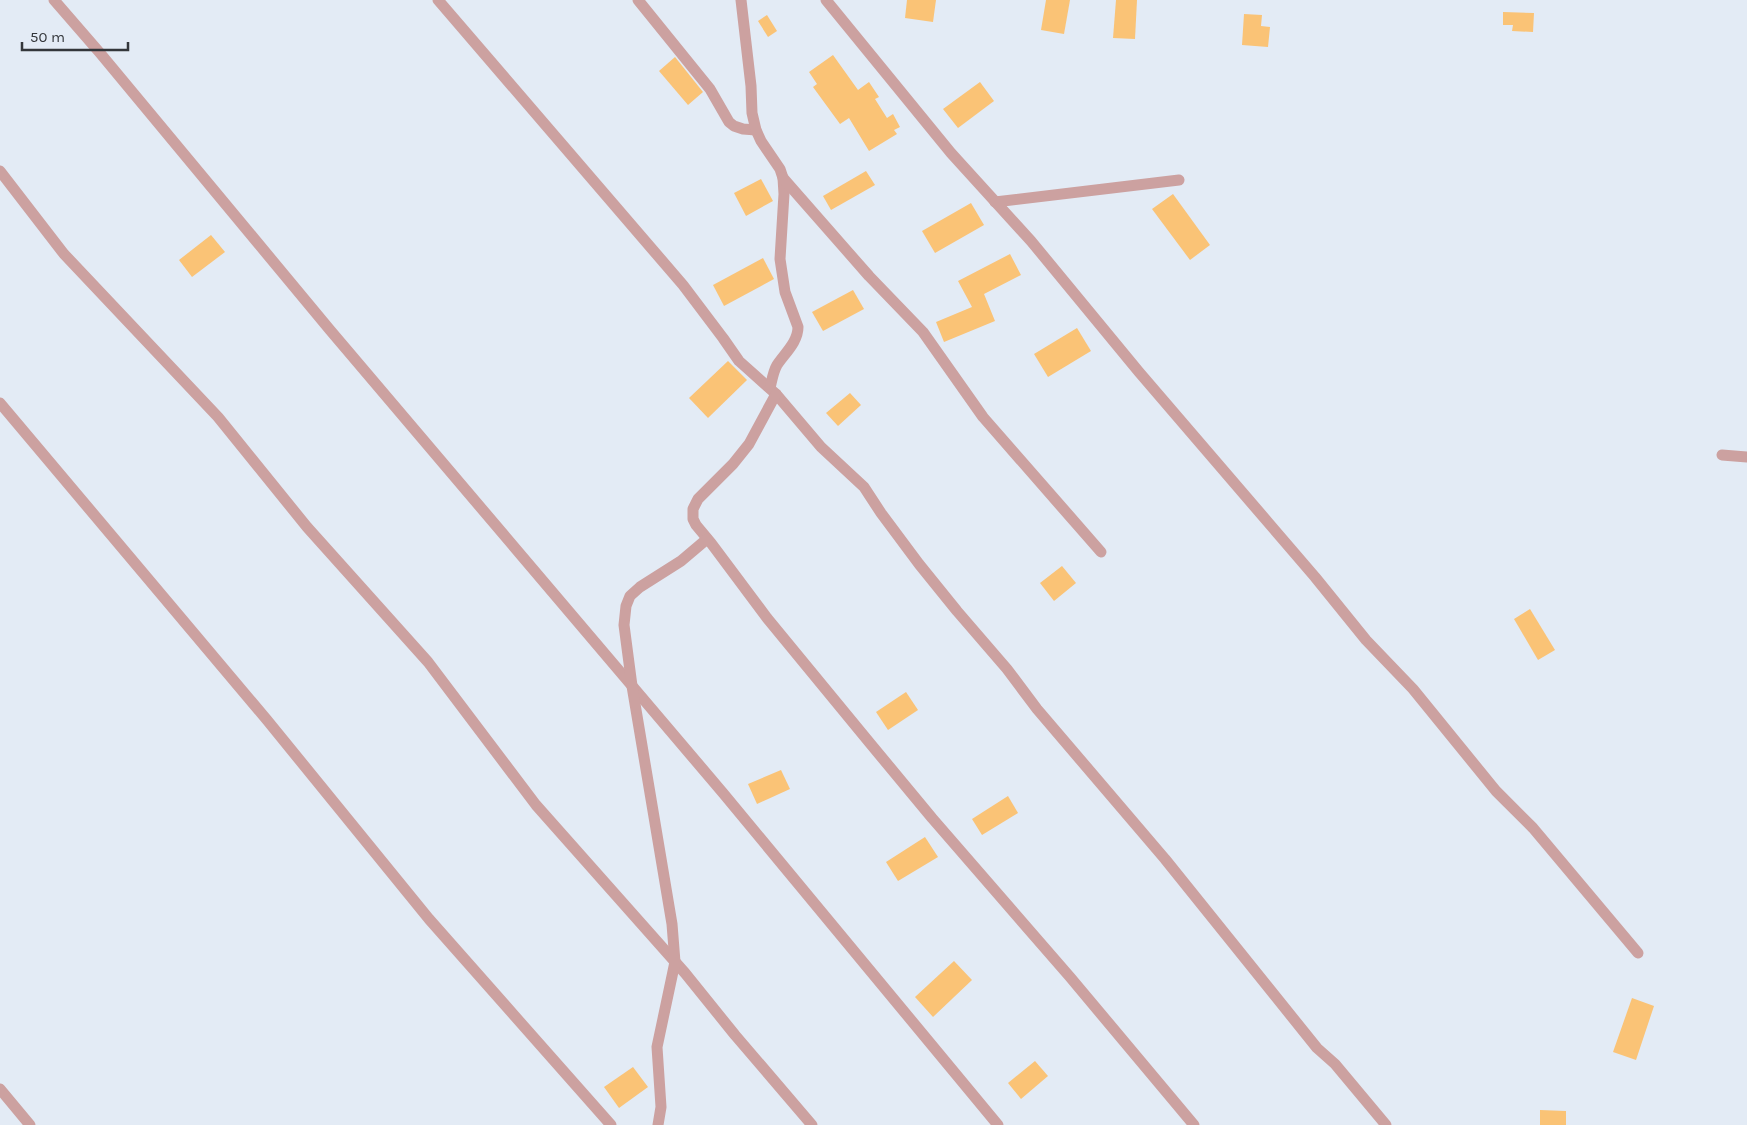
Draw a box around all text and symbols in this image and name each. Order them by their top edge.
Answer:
scale bar [22,20,129,52]
text: 50 m [30,28,65,46]

